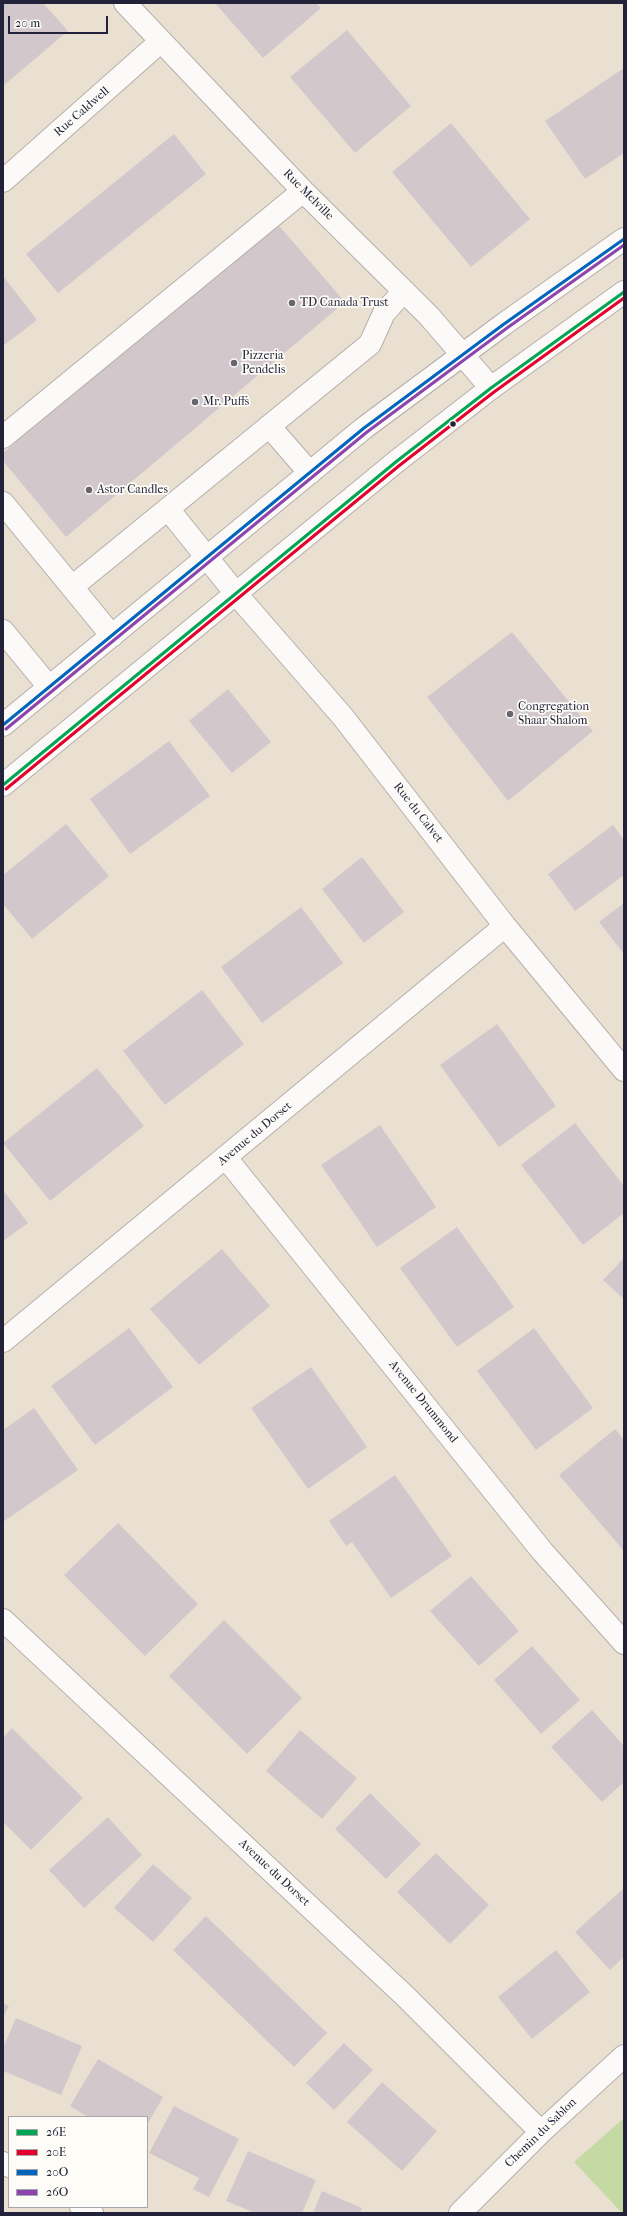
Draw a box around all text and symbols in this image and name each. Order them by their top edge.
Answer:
scale bar [10,8,110,34]
text: 20 m [15,16,40,30]
street label: Rue Caldwell [52,84,112,140]
street label: Rue Melville [280,167,336,223]
place label: TD Canada Trust [300,296,389,310]
marker: TD Canada Trust [287,298,297,308]
place label: Pizzeria Pendelis [242,349,286,377]
marker: Pizzeria Pendelis [229,358,239,368]
place label: Mr. Puffs [203,395,249,409]
marker: Mr. Puffs [190,397,200,407]
unlabelled marker [448,419,458,429]
place label: Astor Candles [97,483,168,497]
marker: Astor Candles [84,485,94,495]
place label: Congregation Shaar Shalom [518,700,589,728]
marker: Congregation Shaar Shalom [505,709,515,719]
street label: Rue du Calvet [390,780,446,846]
street label: Avenue du Dorset [215,1099,295,1169]
street label: Avenue Drummond [385,1358,461,1446]
street label: Avenue du Dorset [235,1836,313,1910]
street label: Chemin du Sablon [502,2095,580,2171]
legend [8,2116,148,2208]
text: 26E [46,2125,66,2139]
text: 20E [46,2145,66,2159]
text: 20O [46,2165,68,2179]
text: 26O [46,2185,68,2199]

